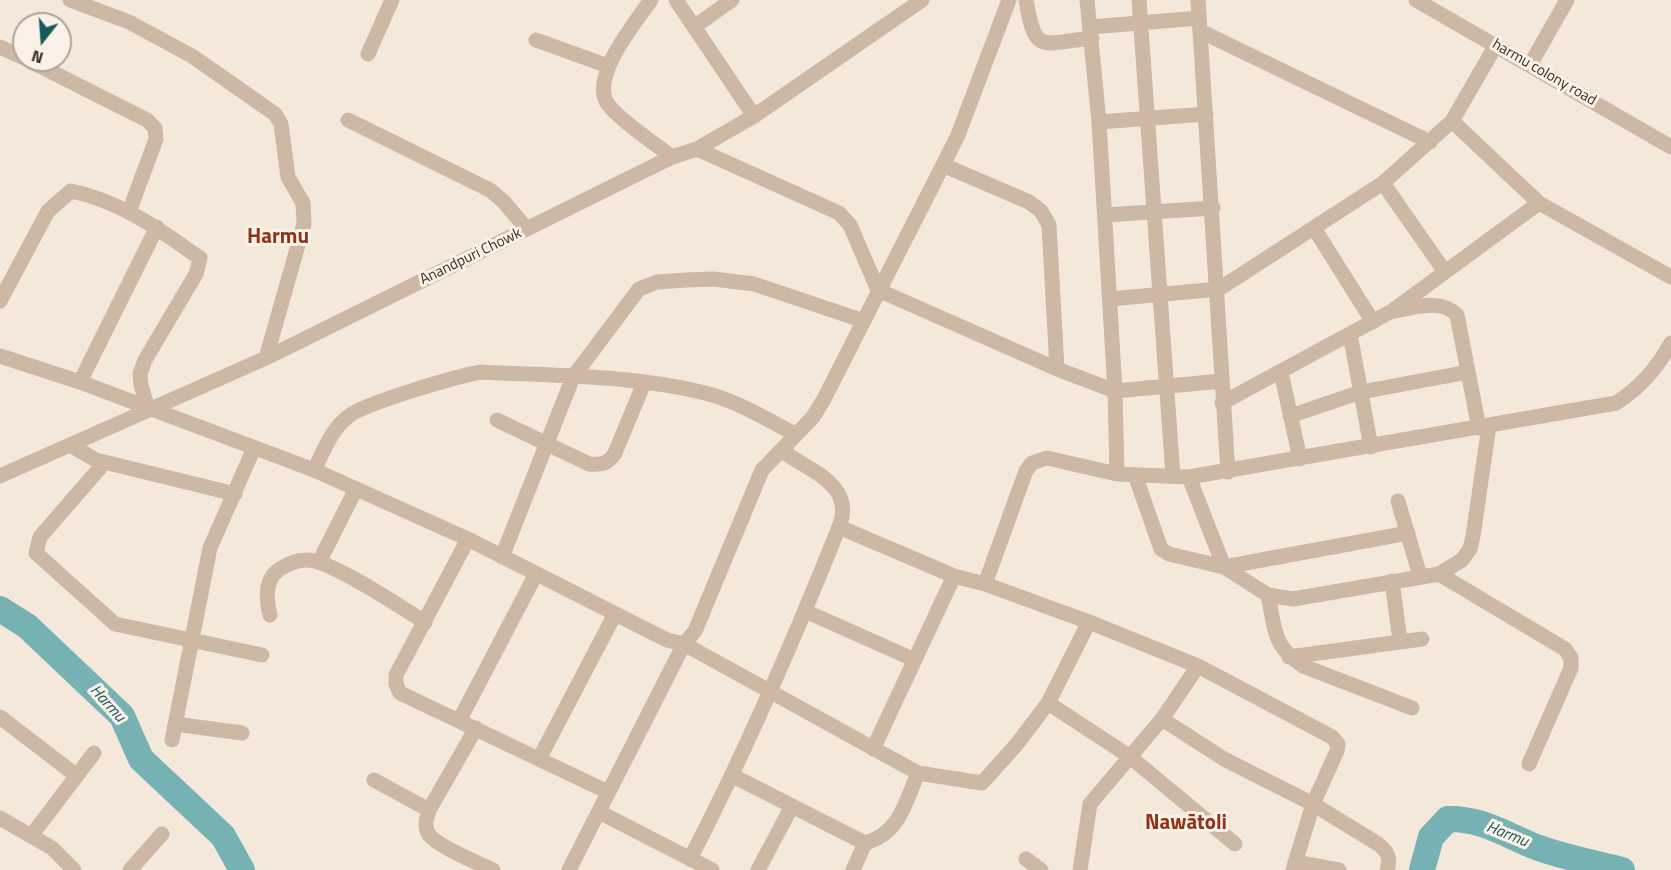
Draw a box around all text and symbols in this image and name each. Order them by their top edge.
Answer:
north arrow [12,12,72,72]
street label: harmu colony road [1489,36,1599,110]
text: N [29,44,46,70]
district label: Harmu [247,225,309,251]
street label: Anandpuri Chowk [417,225,525,289]
water label: Harmu [85,681,129,727]
district label: Nawātoli [1145,811,1227,837]
water label: Harmu [1483,818,1531,852]

